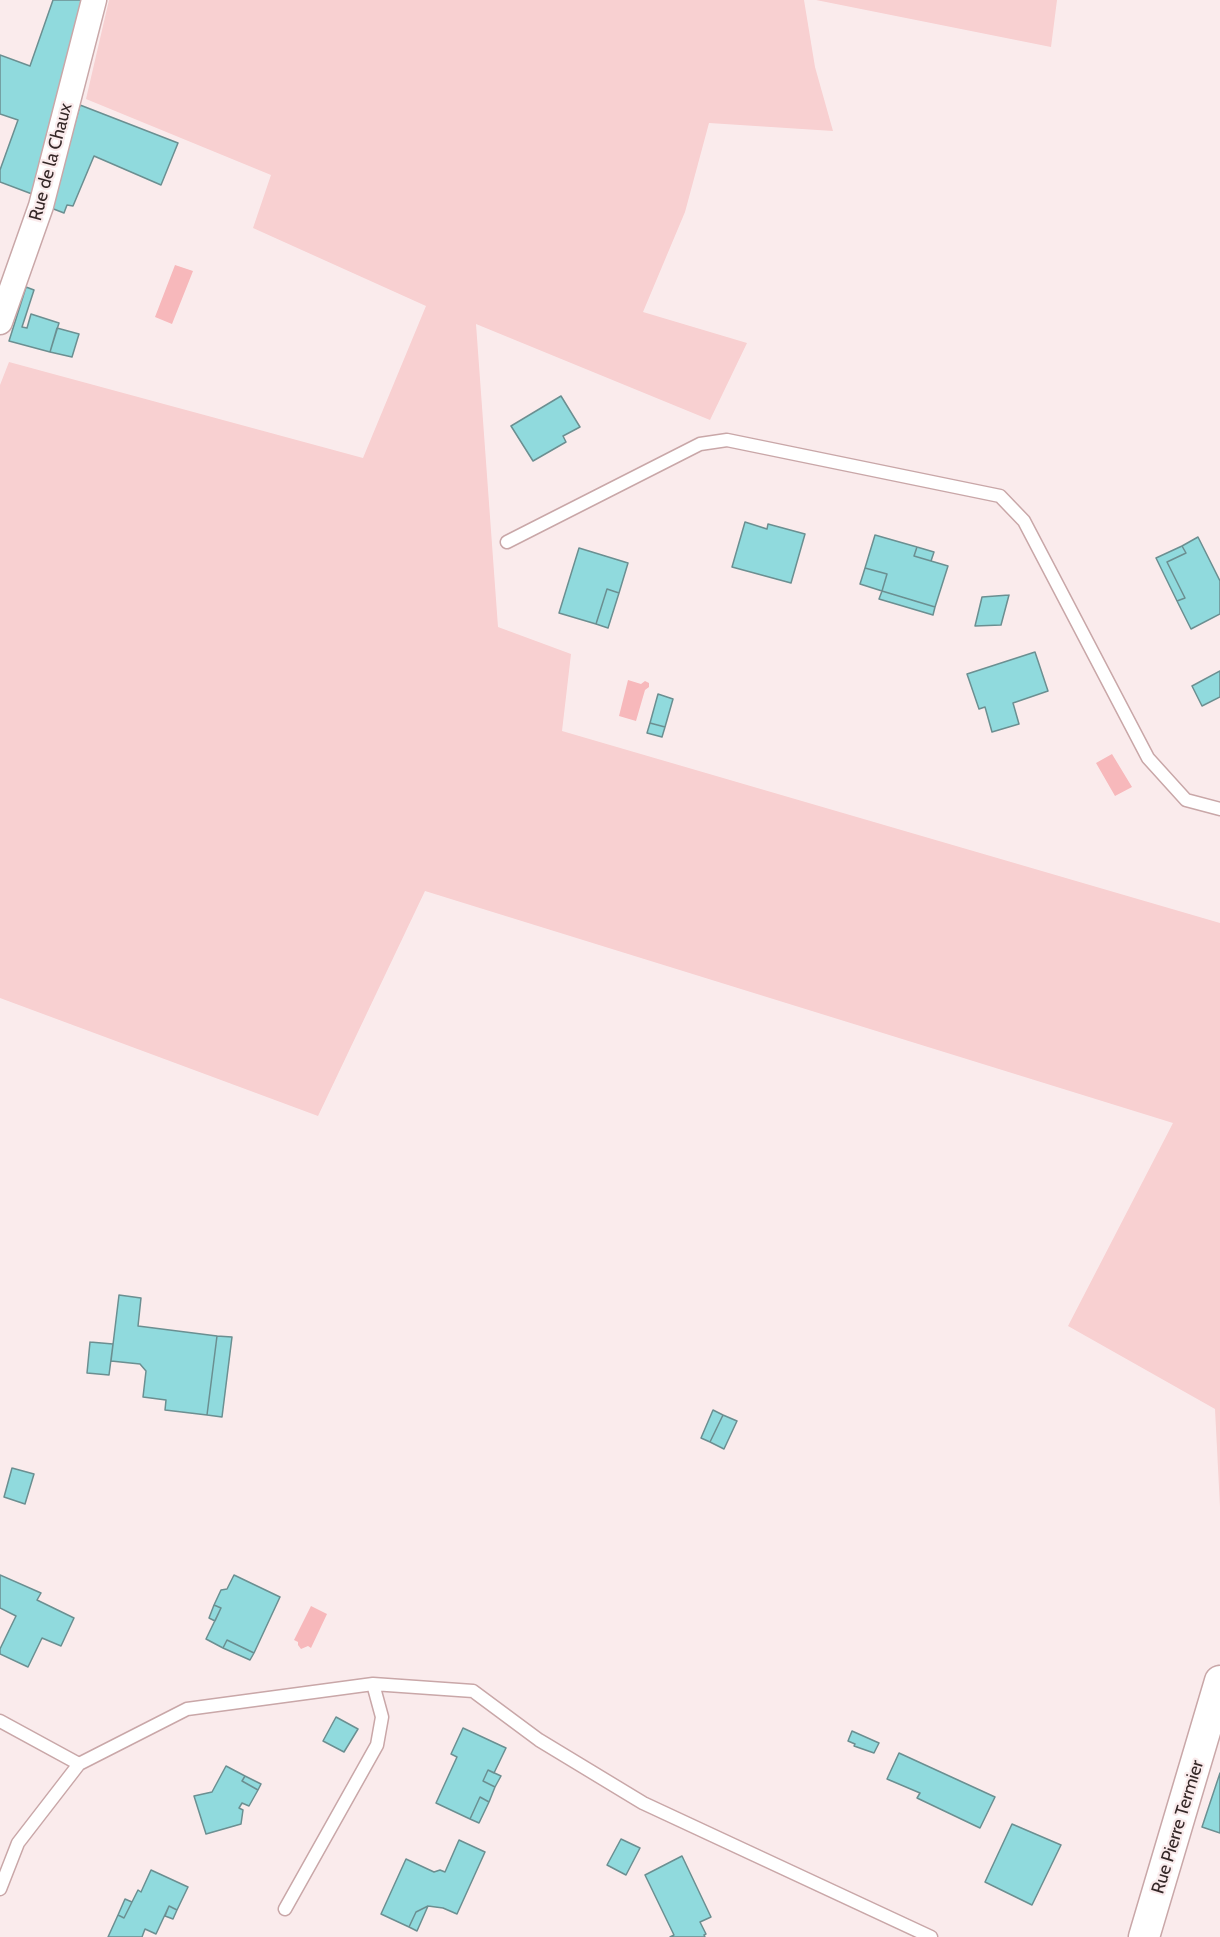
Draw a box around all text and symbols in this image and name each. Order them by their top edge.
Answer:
street label: Rue de la Chaux [25,101,77,223]
street label: Rue Pierre Termier [1147,1758,1209,1896]

